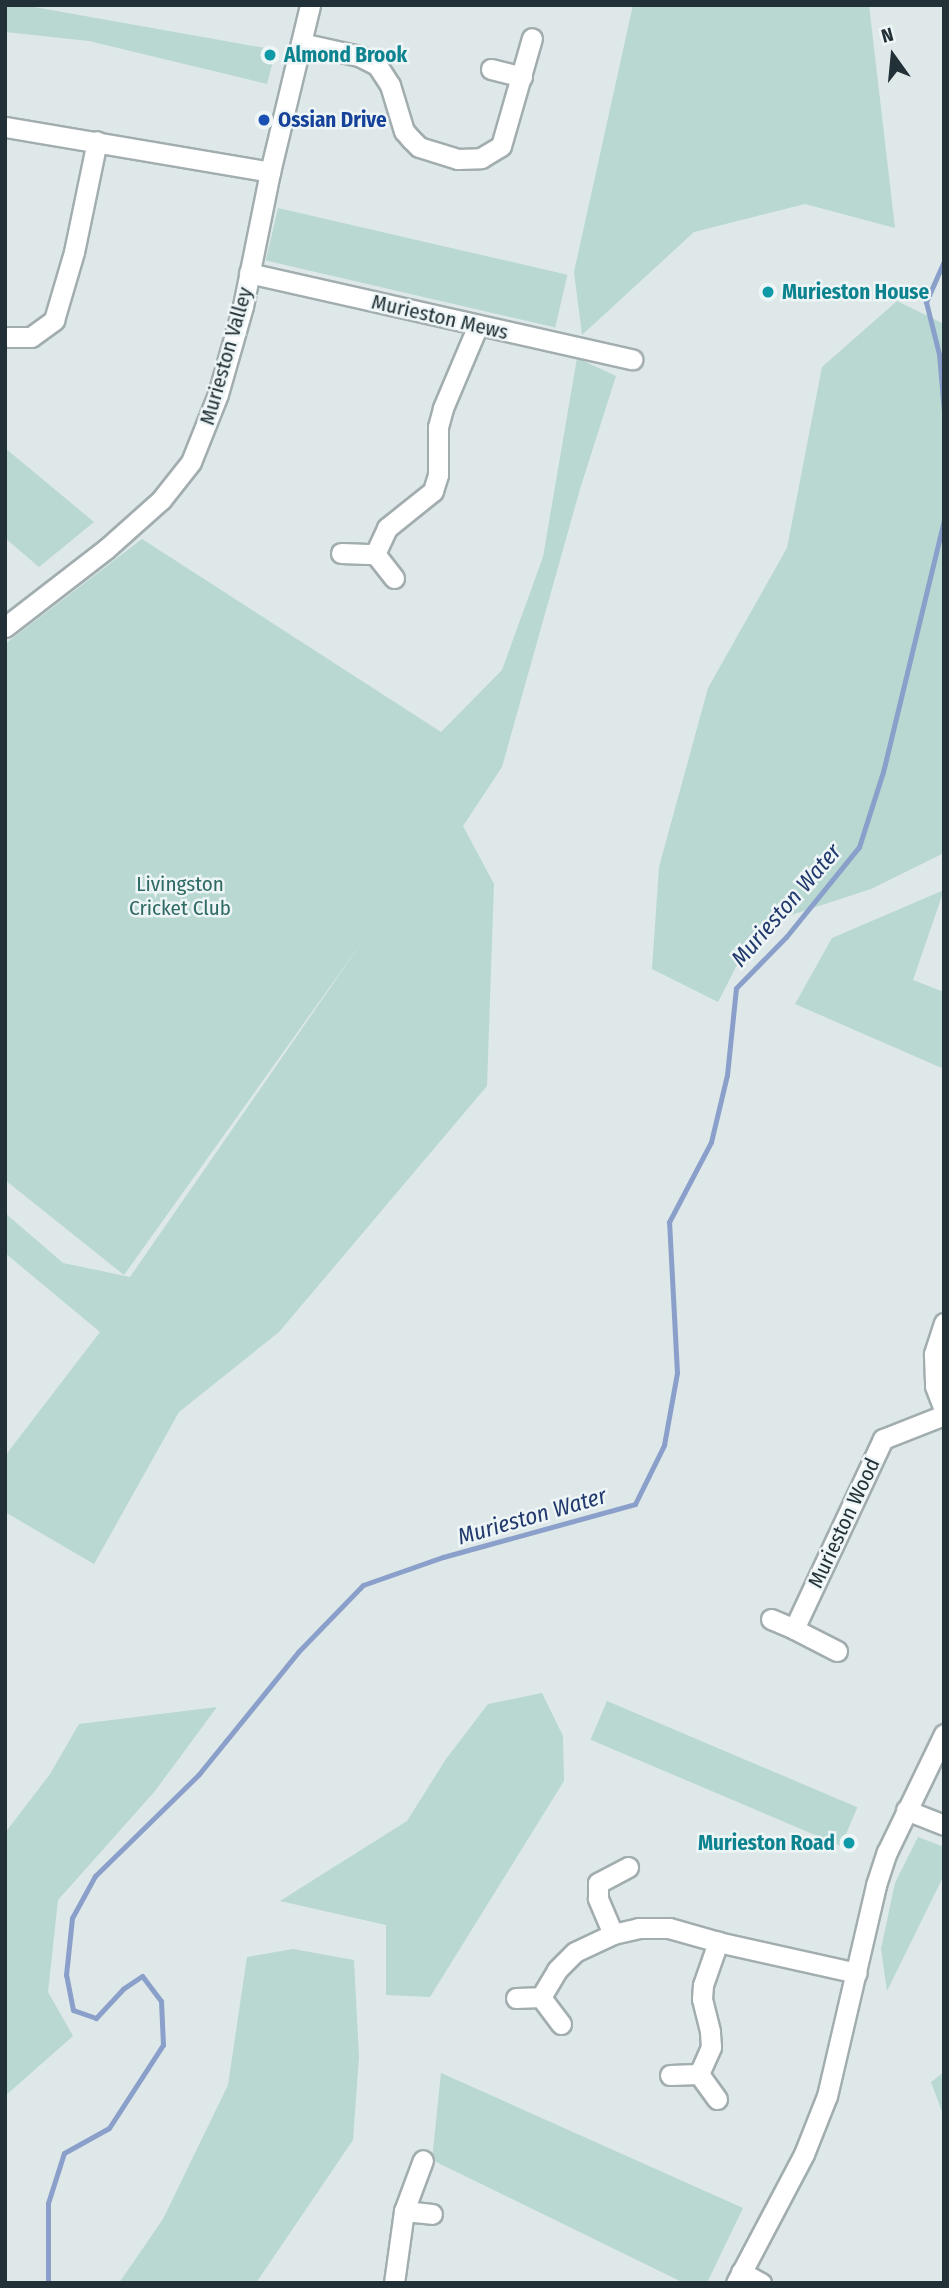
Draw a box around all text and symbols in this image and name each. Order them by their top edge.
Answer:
north arrow [858,21,928,91]
text: N [879,23,896,48]
place label: Almond Brook [284,42,407,68]
marker: Almond Brook [262,47,278,63]
place label: Ossian Drive [278,107,387,133]
marker: Ossian Drive [256,112,272,128]
place label: Murieston House [782,279,929,305]
street label: Murieston Valley [194,284,258,428]
marker: Murieston House [760,284,776,300]
street label: Murieston Mews [369,289,511,345]
water label: Murieston Water [725,838,847,972]
park label: Livingston Cricket Club [129,871,231,921]
street label: Murieston Wood [803,1454,885,1592]
water label: Murieston Water [454,1482,610,1550]
place label: Murieston Road [698,1830,835,1856]
marker: Murieston Road [841,1835,857,1851]

